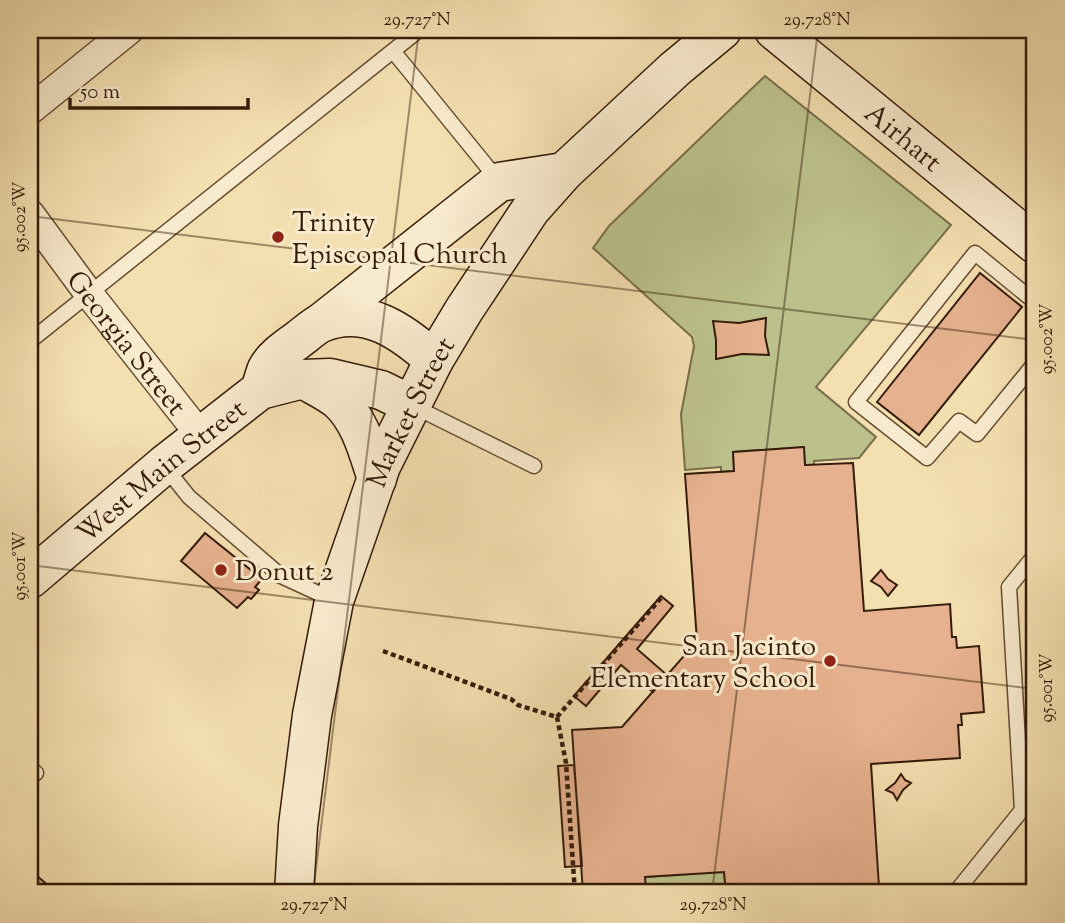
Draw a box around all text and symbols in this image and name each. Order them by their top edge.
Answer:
text: 29.727°N [383,8,451,34]
text: 29.728°N [784,8,851,34]
scale bar [70,66,248,110]
text: 50 m [79,78,120,108]
street label: Airhart [855,95,950,183]
text: 95.002°W [8,182,34,252]
place label: Trinity Episcopal Church [292,204,508,276]
marker: Trinity Episcopal Church [270,229,286,245]
street label: Georgia Street [55,263,195,426]
text: 95.002°W [1035,304,1061,374]
street label: Market Street [358,330,467,494]
street label: West Main Street [69,391,256,554]
text: 95.001°W [8,532,34,600]
place label: Donut 2 [235,553,334,593]
marker: Donut 2 [213,562,229,578]
place label: San Jacinto Elementary School [590,628,816,700]
marker: San Jacinto Elementary School [822,653,838,669]
text: 95.001°W [1035,654,1061,722]
text: 29.727°N [280,893,348,919]
text: 29.728°N [680,893,747,919]

